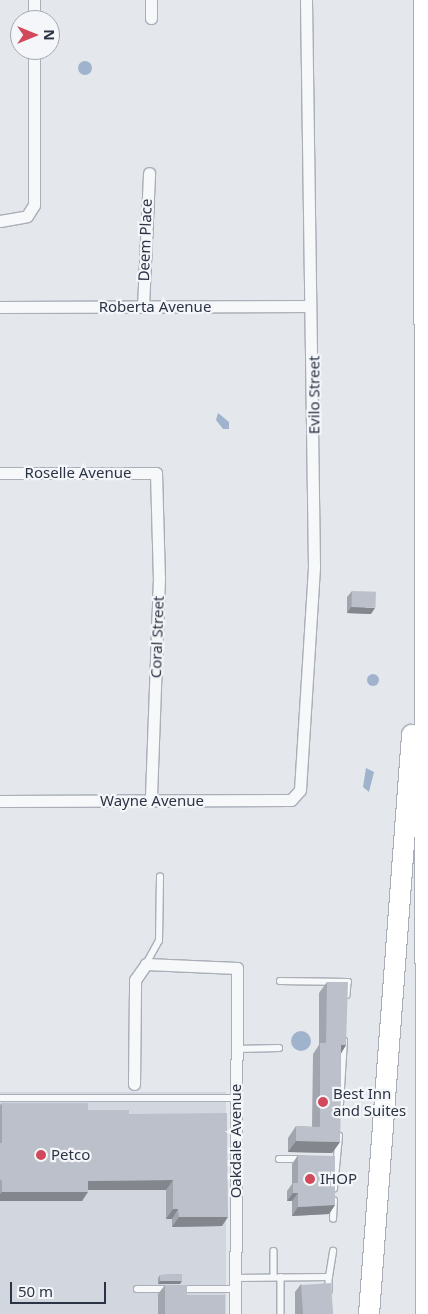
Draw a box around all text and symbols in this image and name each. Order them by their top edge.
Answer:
north arrow [10,10,60,60]
text: N [40,29,59,41]
street label: Deem Place [135,198,155,282]
street label: Roberta Avenue [99,298,211,316]
street label: Evilo Street [305,356,323,434]
street label: Roselle Avenue [25,464,131,482]
street label: Coral Street [147,595,167,679]
street label: Wayne Avenue [100,792,204,810]
street label: Oakdale Avenue [227,1084,245,1198]
place label: Best Inn and Suites [333,1084,406,1119]
marker: Best Inn and Suites [317,1096,329,1108]
place label: Petco [51,1146,90,1164]
marker: Petco [35,1149,47,1161]
place label: IHOP [320,1170,357,1188]
marker: IHOP [304,1173,316,1185]
scale bar [12,1272,109,1304]
text: 50 m [18,1281,53,1301]

